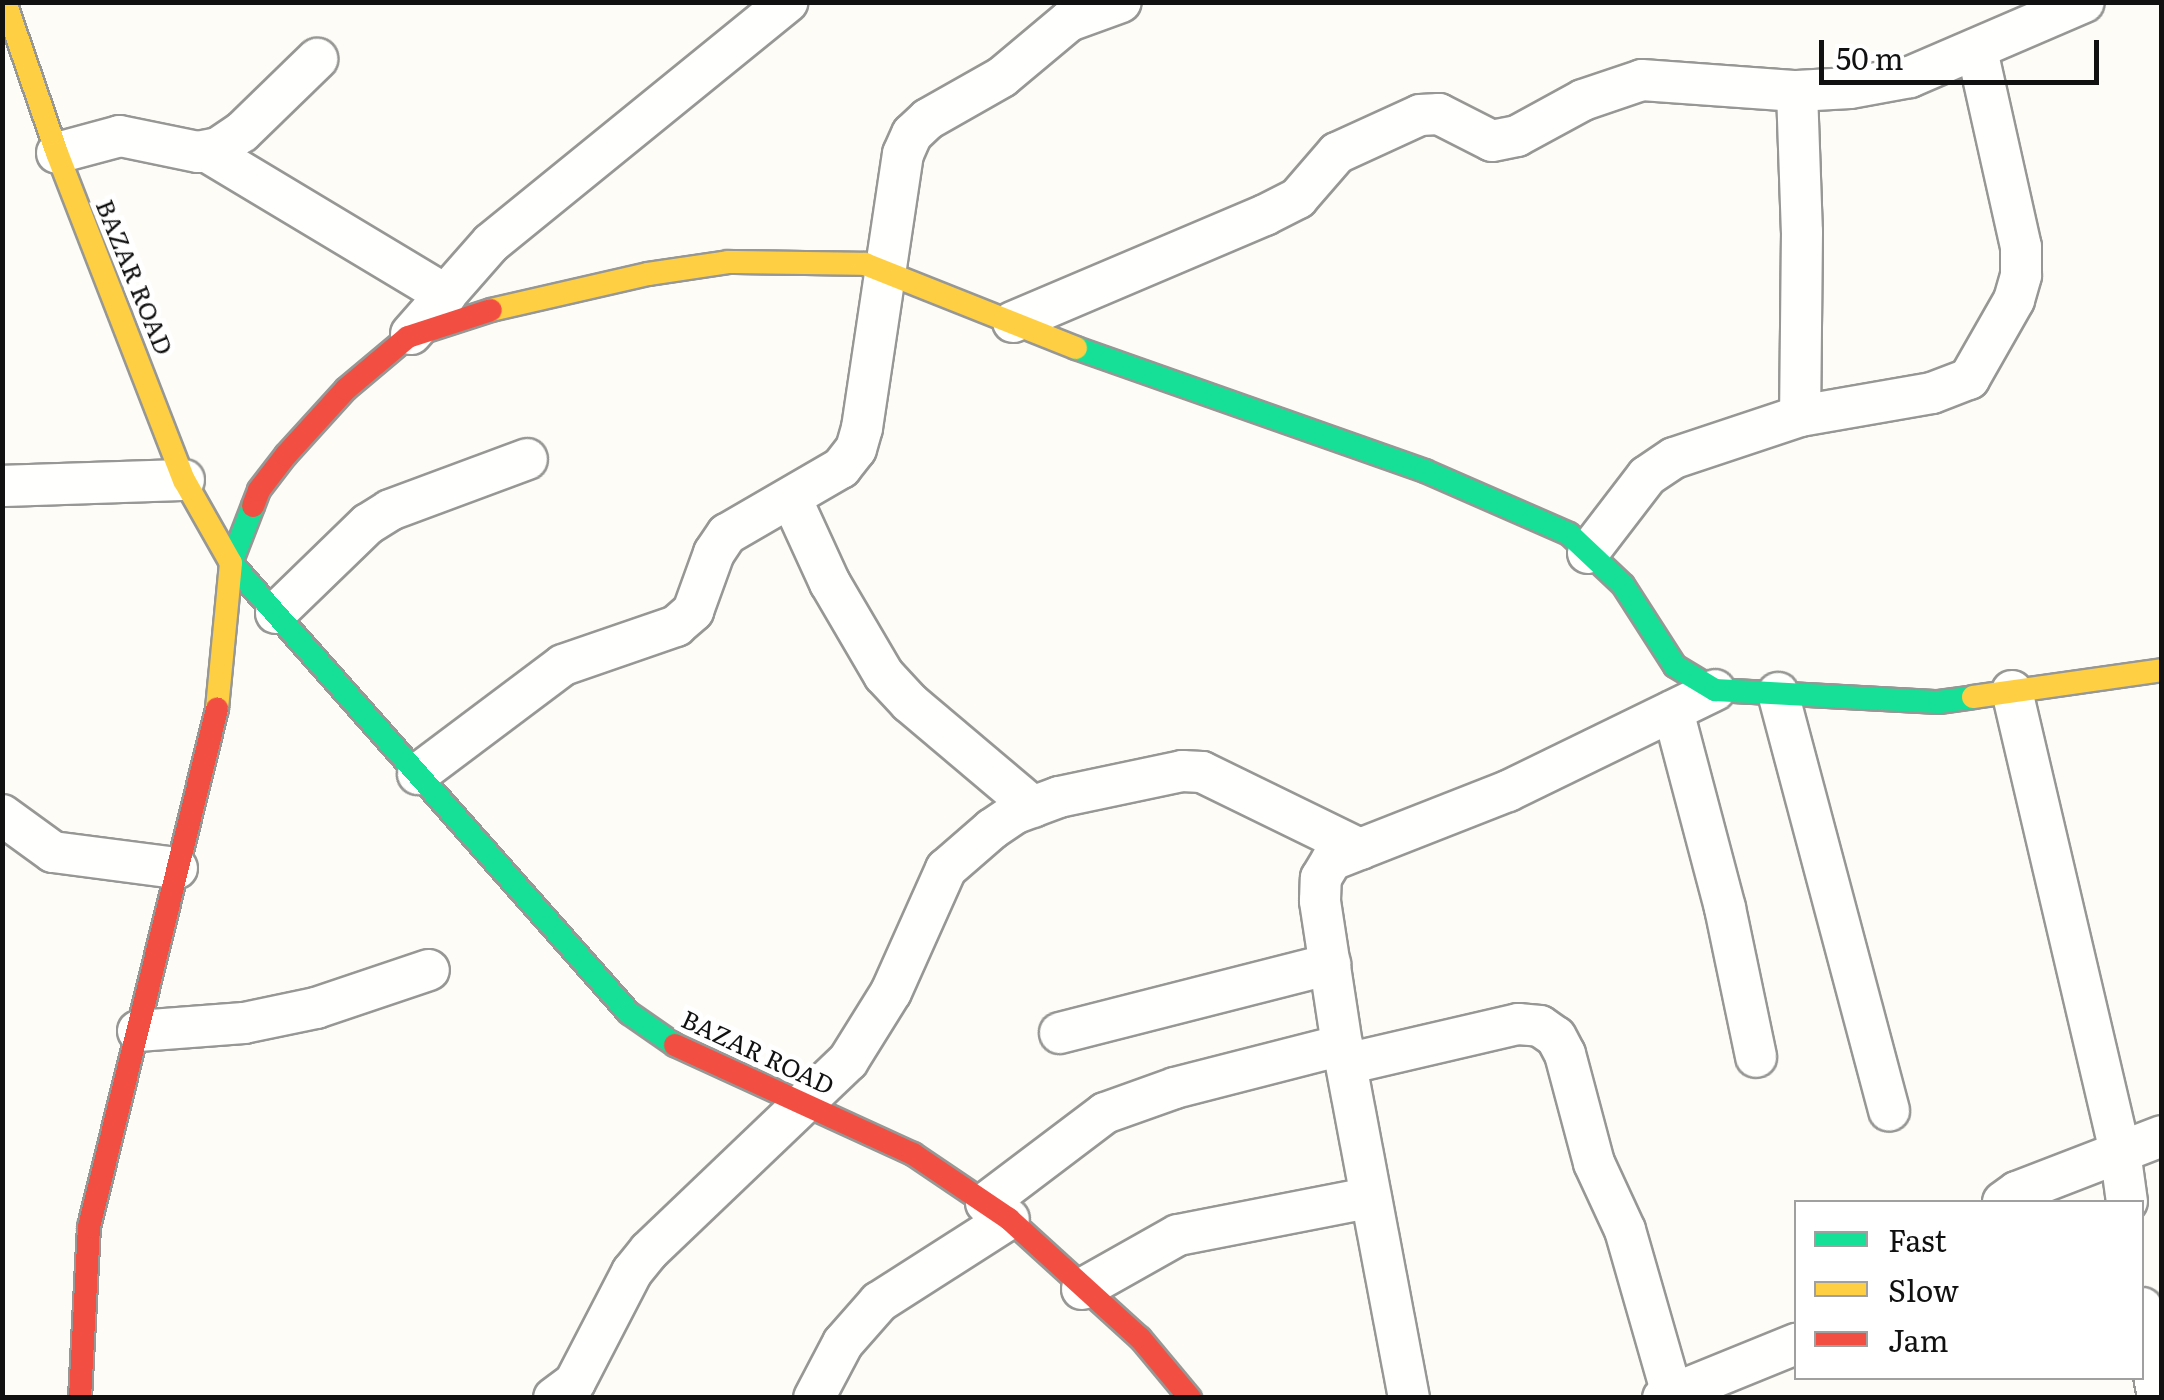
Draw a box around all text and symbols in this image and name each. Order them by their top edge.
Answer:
scale bar [1824,20,2104,82]
text: 50 m [1836,35,1904,79]
street label: BAZAR ROAD [90,195,180,359]
street label: BAZAR ROAD [677,1004,839,1100]
legend [1794,1200,2144,1380]
text: Fast [1888,1217,1947,1261]
text: Slow [1888,1267,1959,1311]
text: Jam [1888,1317,1948,1361]

